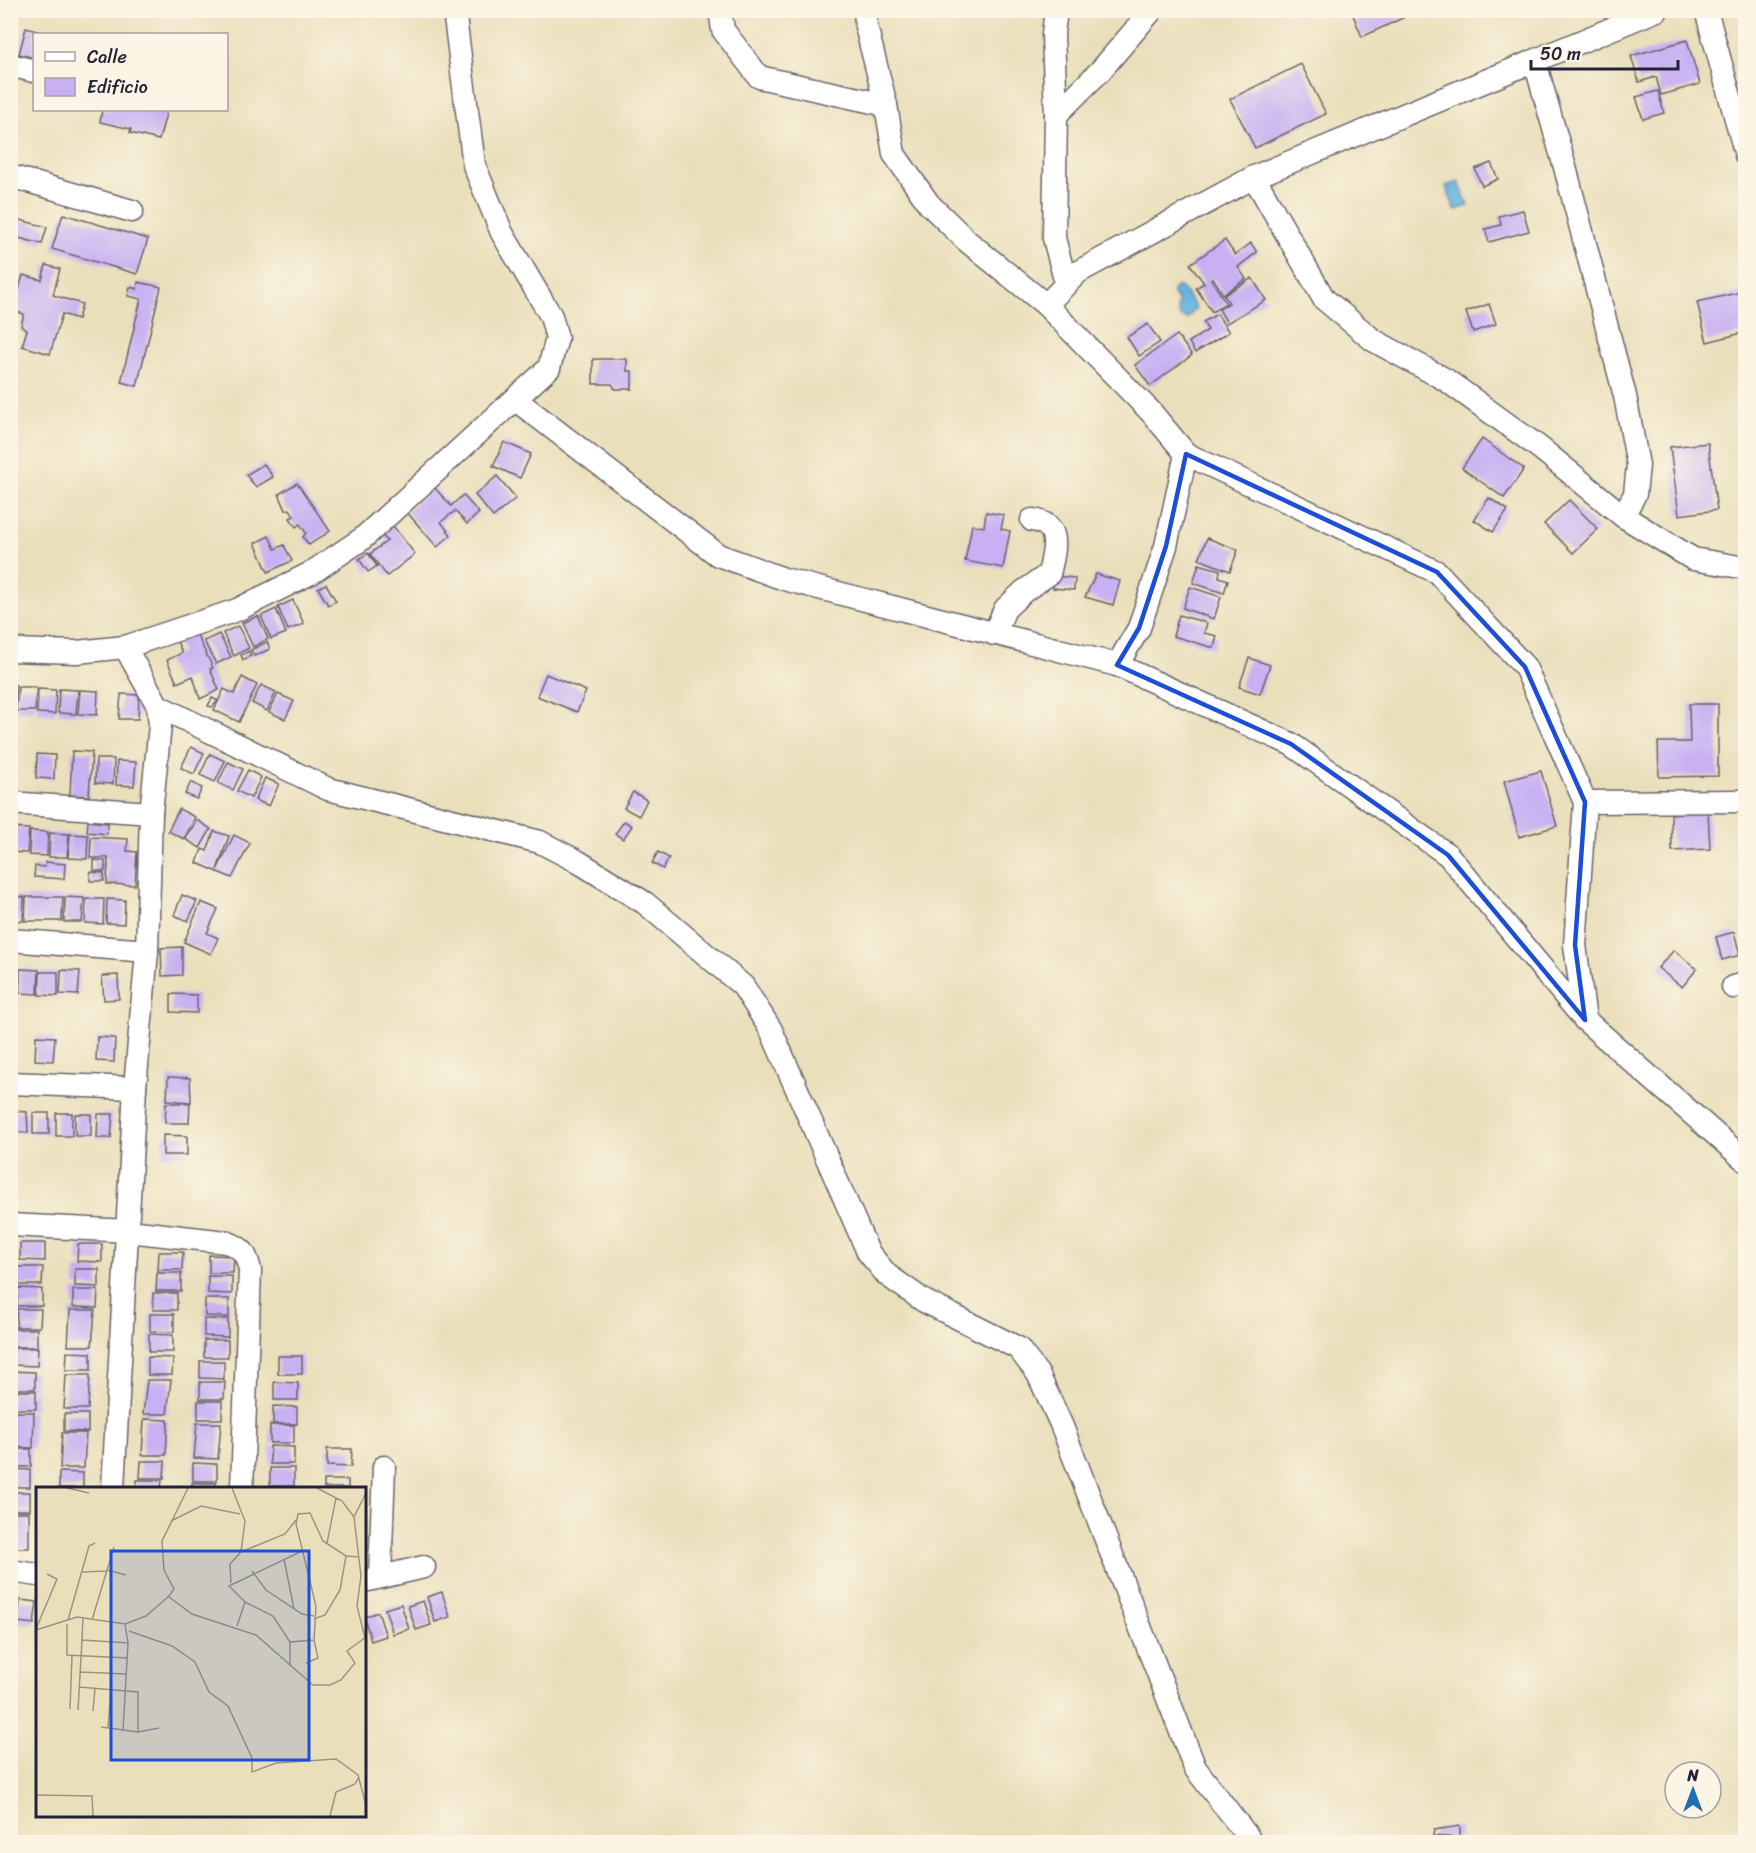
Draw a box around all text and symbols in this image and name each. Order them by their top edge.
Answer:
legend [33,33,228,111]
scale bar [1531,33,1678,71]
text: 50 m [1540,38,1581,70]
text: Calle [87,41,127,73]
text: Edificio [87,71,148,103]
inset map [36,1487,366,1817]
north arrow [1663,1760,1723,1820]
text: N [1686,1761,1699,1790]

